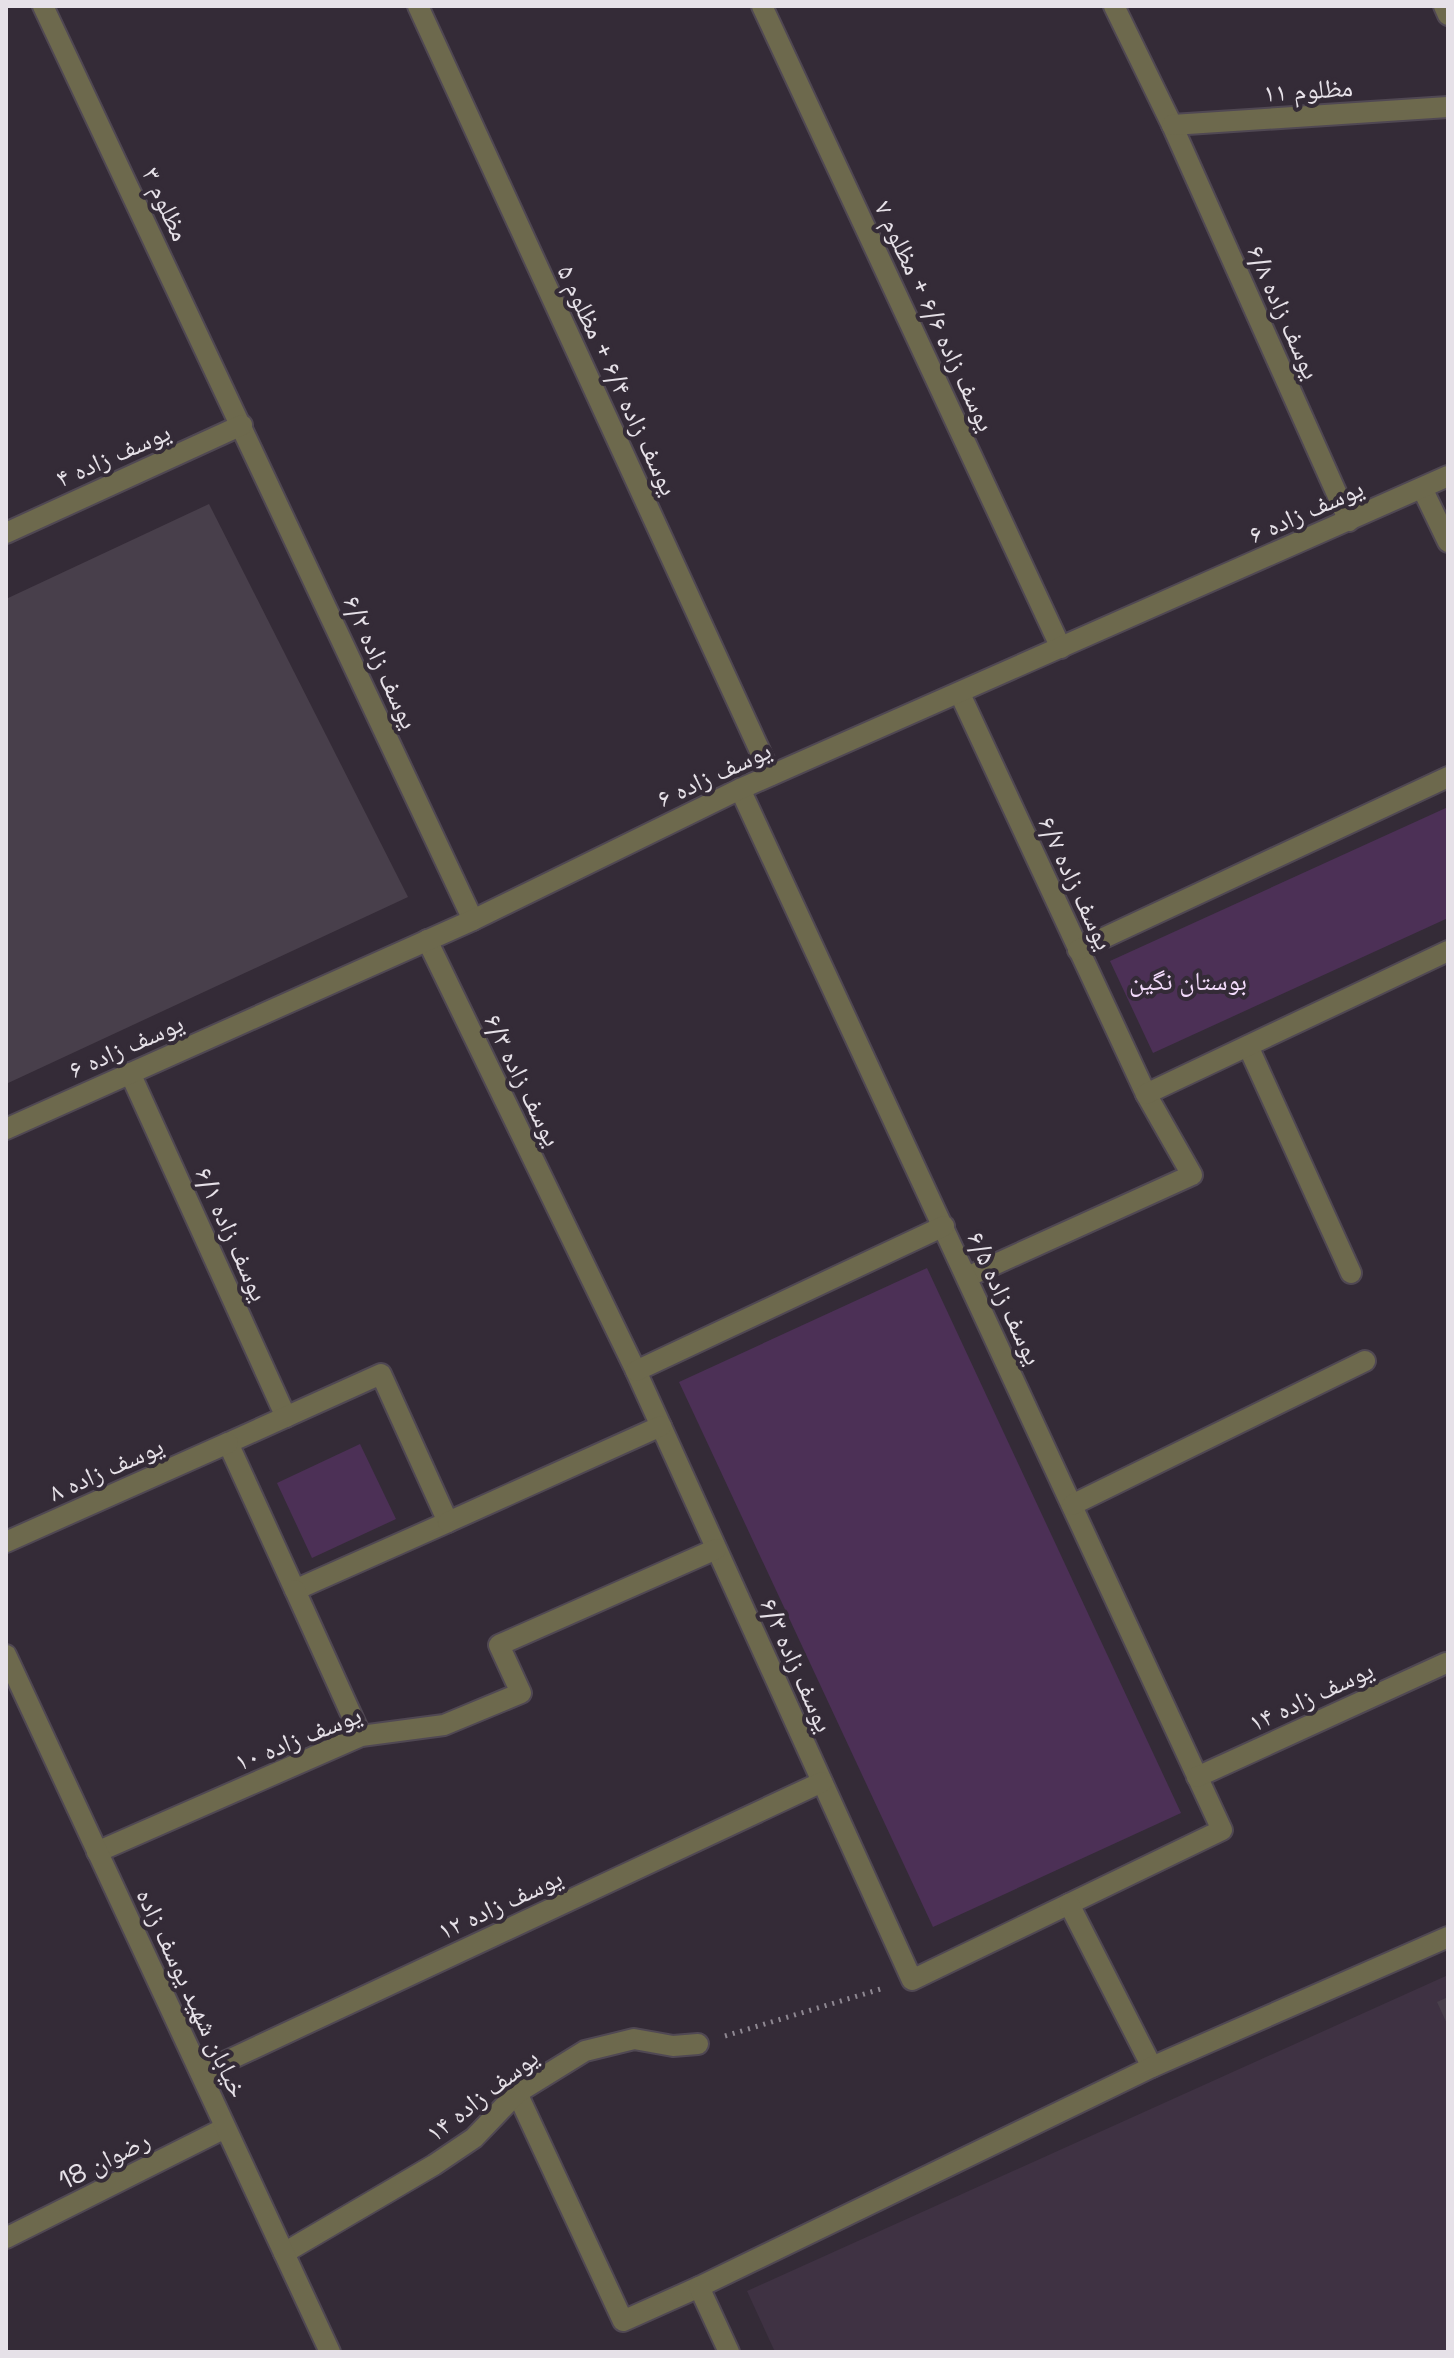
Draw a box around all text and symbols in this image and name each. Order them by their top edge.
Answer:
street label: مظلوم ۱۱ [1262,70,1354,111]
street label: مظلوم ۳ [133,162,198,247]
street label: یوسف زاده ۶/۶ + مظلوم ۷ [866,195,1003,437]
street label: یوسف زاده ۶/۸ [1239,240,1329,384]
street label: یوسف زاده ۶/۴ + مظلوم ۵ [549,259,686,501]
street label: یوسف زاده ۴ [50,415,176,495]
street label: یوسف زاده ۶ [1243,471,1369,551]
street label: یوسف زاده ۶/۲ [335,590,427,734]
street label: یوسف زاده ۶ [651,733,777,815]
street label: یوسف زاده ۶/۷ [1030,811,1122,955]
park label: بوستان نگین [1129,964,1247,998]
street label: یوسف زاده ۶ [63,1006,189,1086]
street label: یوسف زاده ۶/۳ [476,1008,570,1152]
street label: یوسف زاده ۶/۱ [187,1162,277,1306]
street label: یوسف زاده ۶/۵ [959,1226,1051,1370]
street label: یوسف زاده ۸ [43,1429,169,1509]
street label: یوسف زاده ۶/۳ [752,1593,842,1737]
street label: یوسف زاده ۱۴ [1243,1652,1379,1740]
street label: یوسف زاده ۱۰ [230,1697,366,1779]
street label: یوسف زاده ۱۲ [432,1860,568,1948]
street label: خیابان شهید یوسف زاده [129,1883,255,2103]
street label: یوسف زاده ۱۴ [419,2040,545,2150]
street label: رضوان 18 [53,2123,155,2197]

